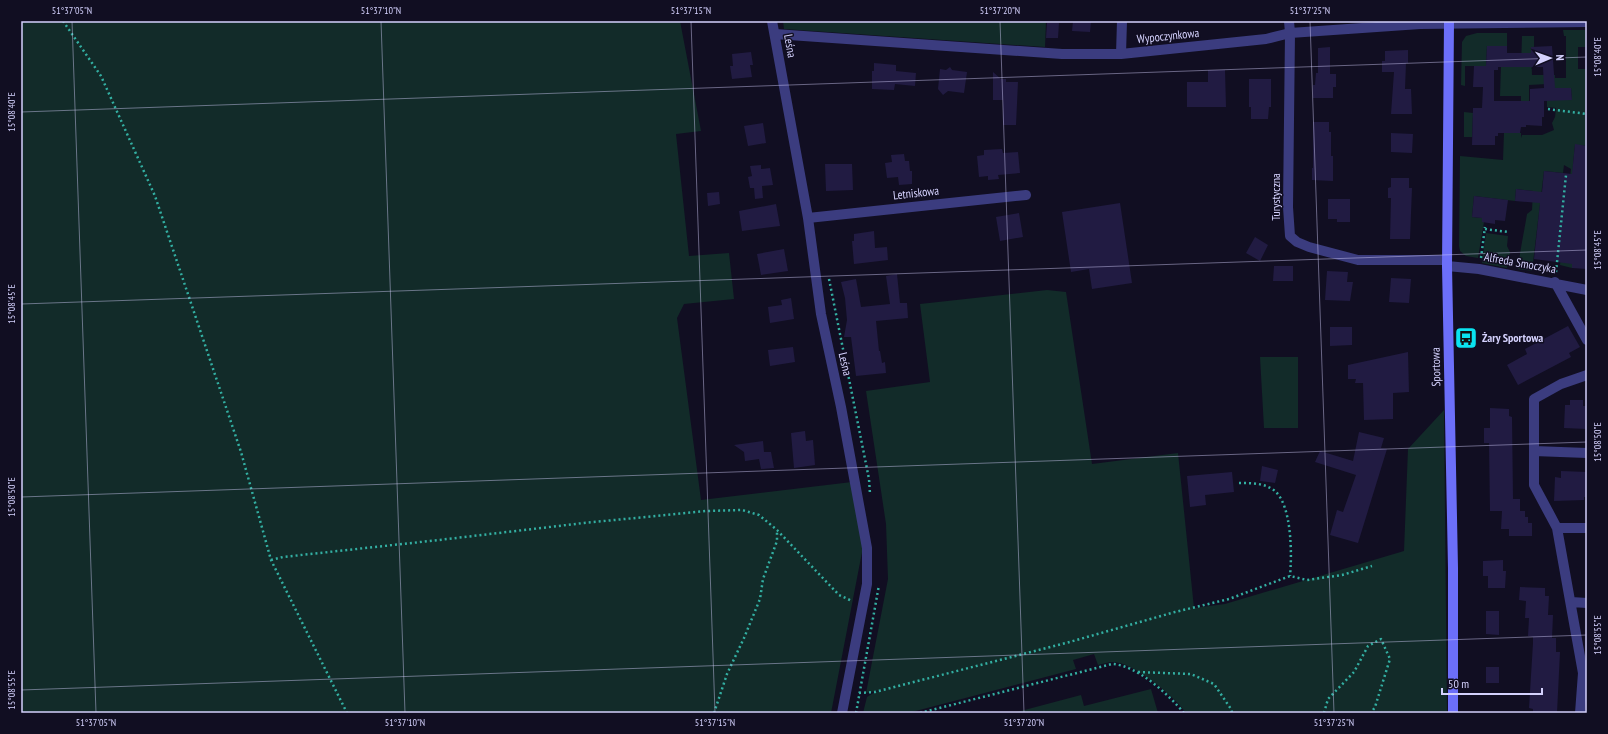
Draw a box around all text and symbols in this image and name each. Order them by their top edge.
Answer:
text: 51°37'05"N [52,4,92,17]
text: 51°37'10"N [361,4,401,17]
text: 51°37'15"N [671,4,711,17]
text: 51°37'20"N [980,4,1020,17]
text: 51°37'25"N [1290,4,1330,17]
street label: Wypoczynkowa [1136,25,1200,46]
street label: Leśna [781,33,800,59]
text: 15°08'40"E [1591,37,1604,77]
north arrow [1530,38,1570,78]
text: N [1553,54,1567,61]
text: 15°08'40"E [5,92,18,132]
street label: Turystyczna [1268,173,1283,221]
street label: Letniskowa [892,183,940,202]
text: 15°08'45"E [1591,230,1604,270]
street label: Alfreda Smoczyka [1483,249,1557,276]
text: 15°08'45"E [5,284,18,324]
bus stop icon: Żary Sportowa [1453,325,1479,351]
place label: Żary Sportowa [1482,330,1543,345]
street label: Sportowa [1428,347,1443,387]
street label: Leśna [836,351,855,377]
text: 15°08'50"E [1591,422,1604,462]
text: 15°08'50"E [5,477,18,517]
text: 15°08'55"E [1591,615,1604,655]
text: 15°08'55"E [5,670,18,710]
scale bar [1442,670,1542,696]
text: 50 m [1448,676,1469,691]
text: 51°37'05"N [76,716,116,729]
text: 51°37'10"N [385,716,425,729]
text: 51°37'15"N [695,716,735,729]
text: 51°37'20"N [1004,716,1044,729]
text: 51°37'25"N [1314,716,1354,729]

